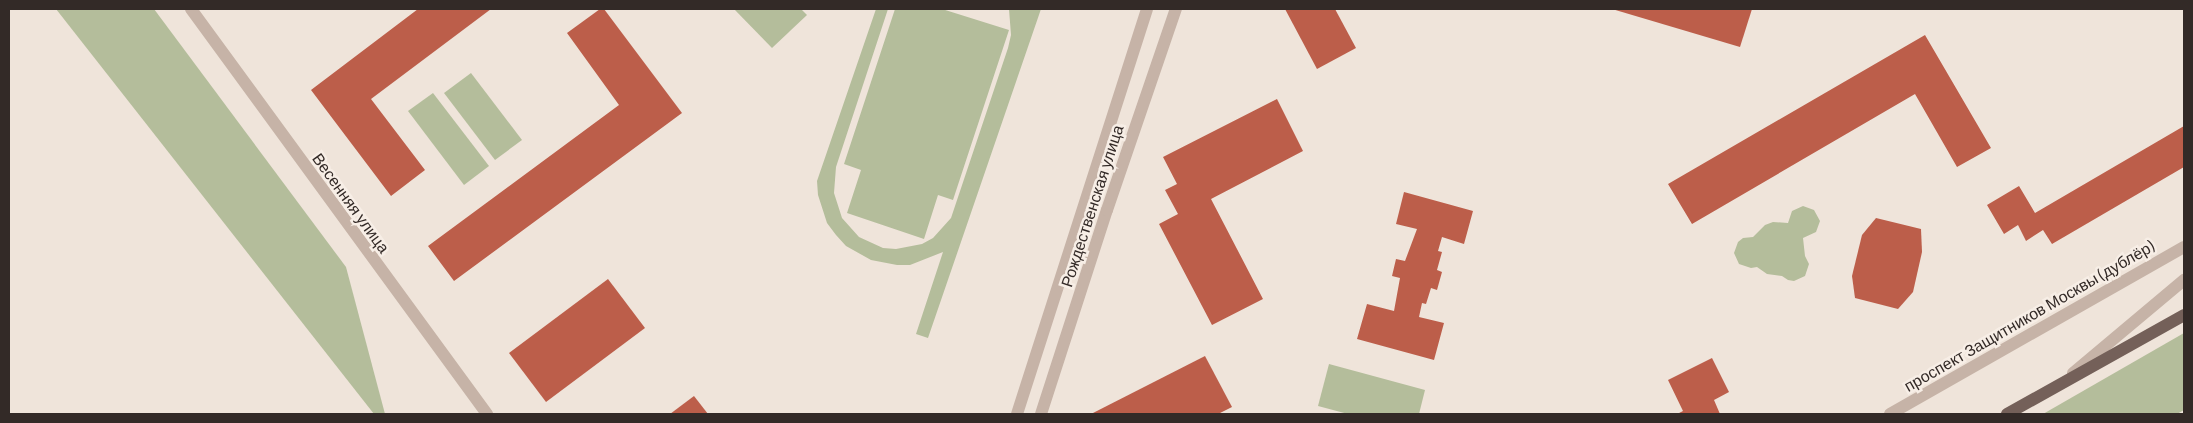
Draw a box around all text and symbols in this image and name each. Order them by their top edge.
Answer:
street label: Рождественская улица [1057,123,1127,289]
street label: Весенняя улица [308,149,394,257]
street label: проспект Защитников Москвы (дублёр) [1901,236,2157,396]

